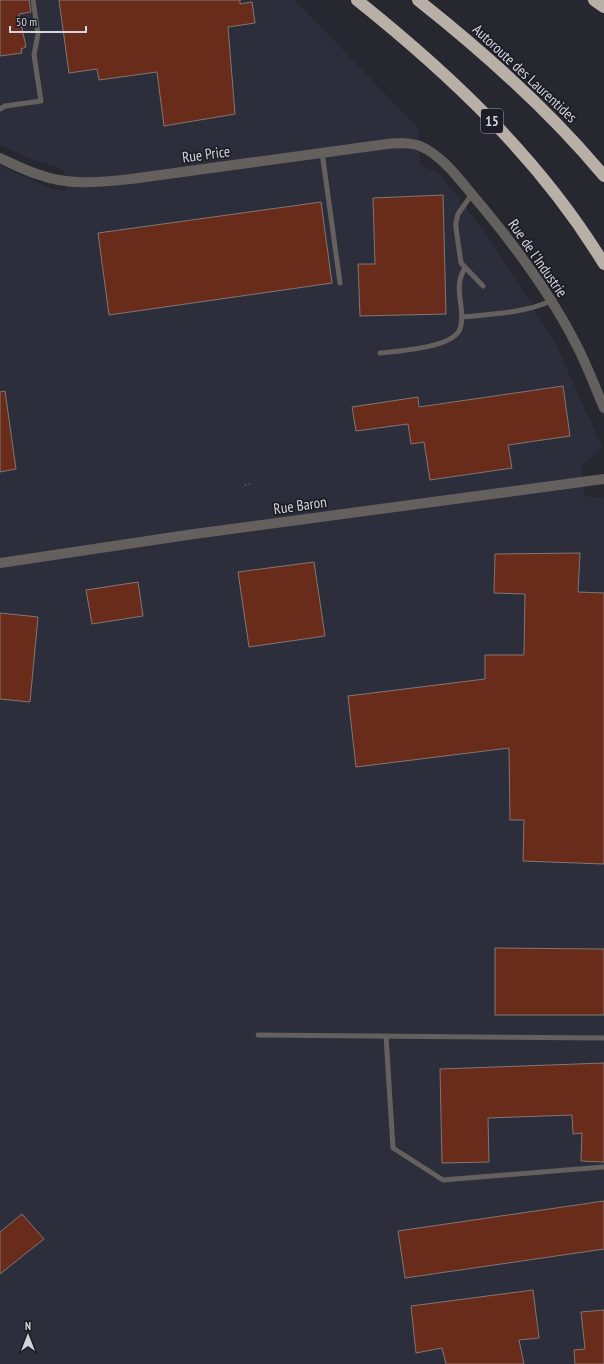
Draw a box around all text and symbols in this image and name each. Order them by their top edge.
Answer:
scale bar [10,8,86,34]
text: 50 m [16,14,37,29]
street label: Autoroute des Laurentides [469,20,581,126]
road number: 15 [481,109,503,133]
street label: Rue Price [181,141,231,167]
street label: Rue de l'Industrie [504,215,572,301]
street label: Rue Baron [272,492,328,518]
north arrow [8,1316,48,1356]
text: N [25,1319,31,1333]

